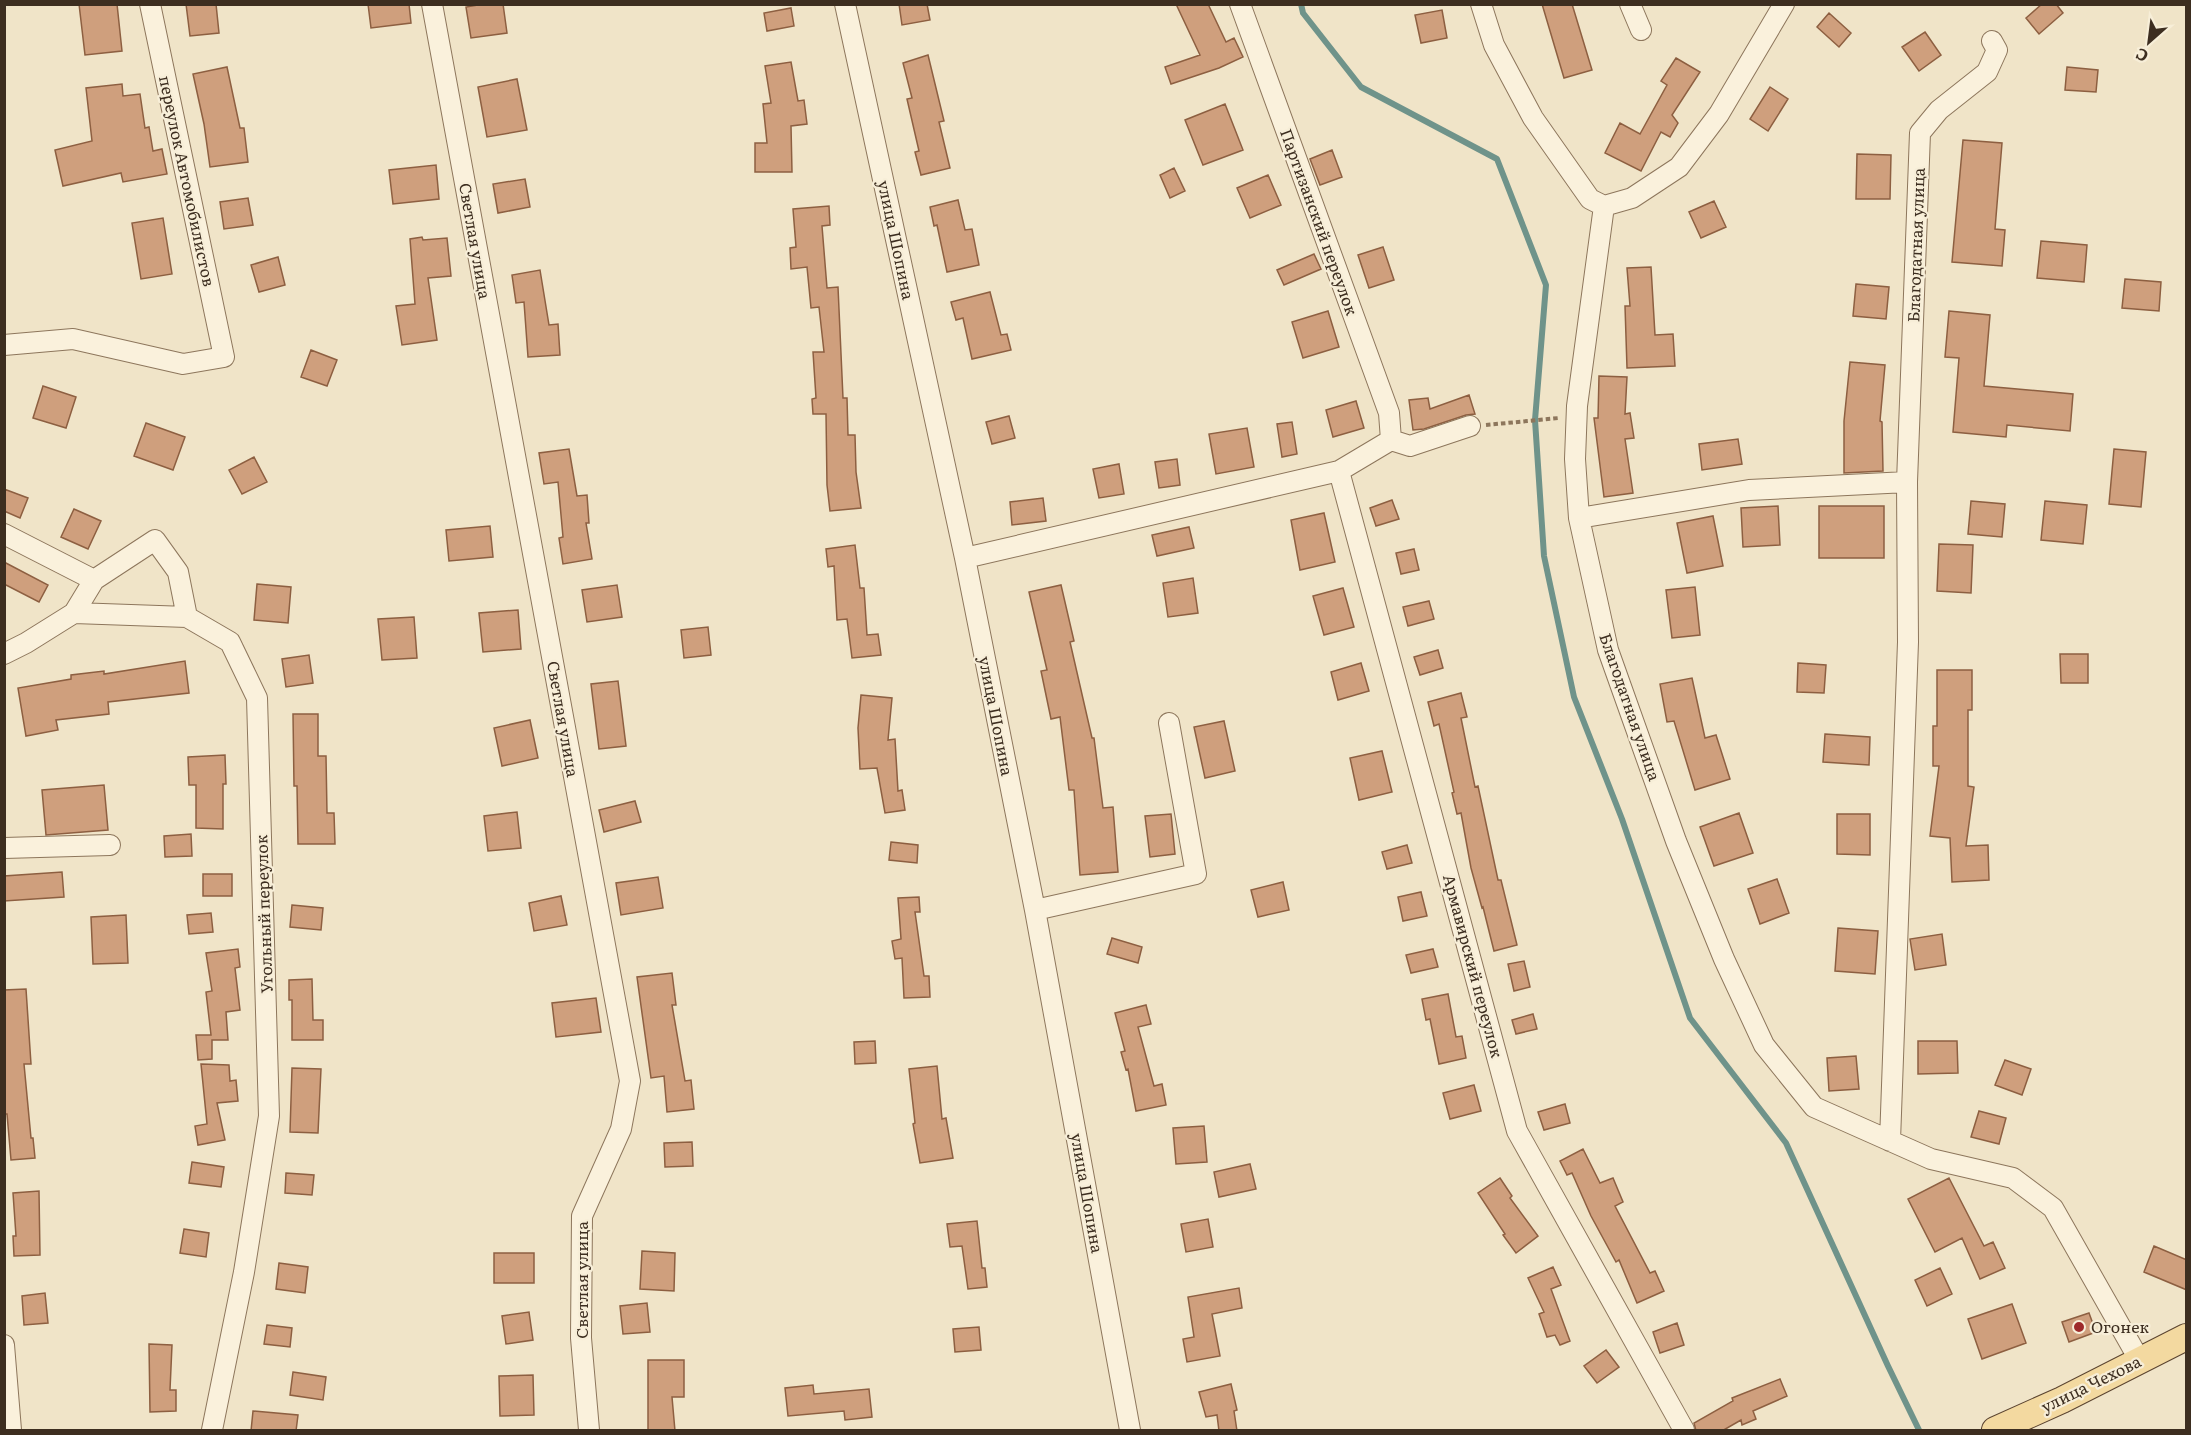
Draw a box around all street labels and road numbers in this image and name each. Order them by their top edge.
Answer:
street label: переулок Автомобилистов [154,73,222,289]
street label: Партизанский переулок [1275,125,1365,319]
street label: Благодатная улица [1900,167,1930,323]
street label: улица Шопина [873,178,921,302]
street label: Светлая улица [454,181,498,301]
street label: Благодатная улица [1594,630,1668,784]
street label: улица Шопина [974,654,1020,778]
street label: Светлая улица [542,659,586,779]
street label: Угольный переулок [248,834,278,994]
street label: Армавирский переулок [1438,871,1510,1061]
street label: улица Шопина [1066,1131,1110,1255]
street label: Светлая улица [569,1221,593,1339]
street label: улица Чехова [2036,1348,2145,1418]

